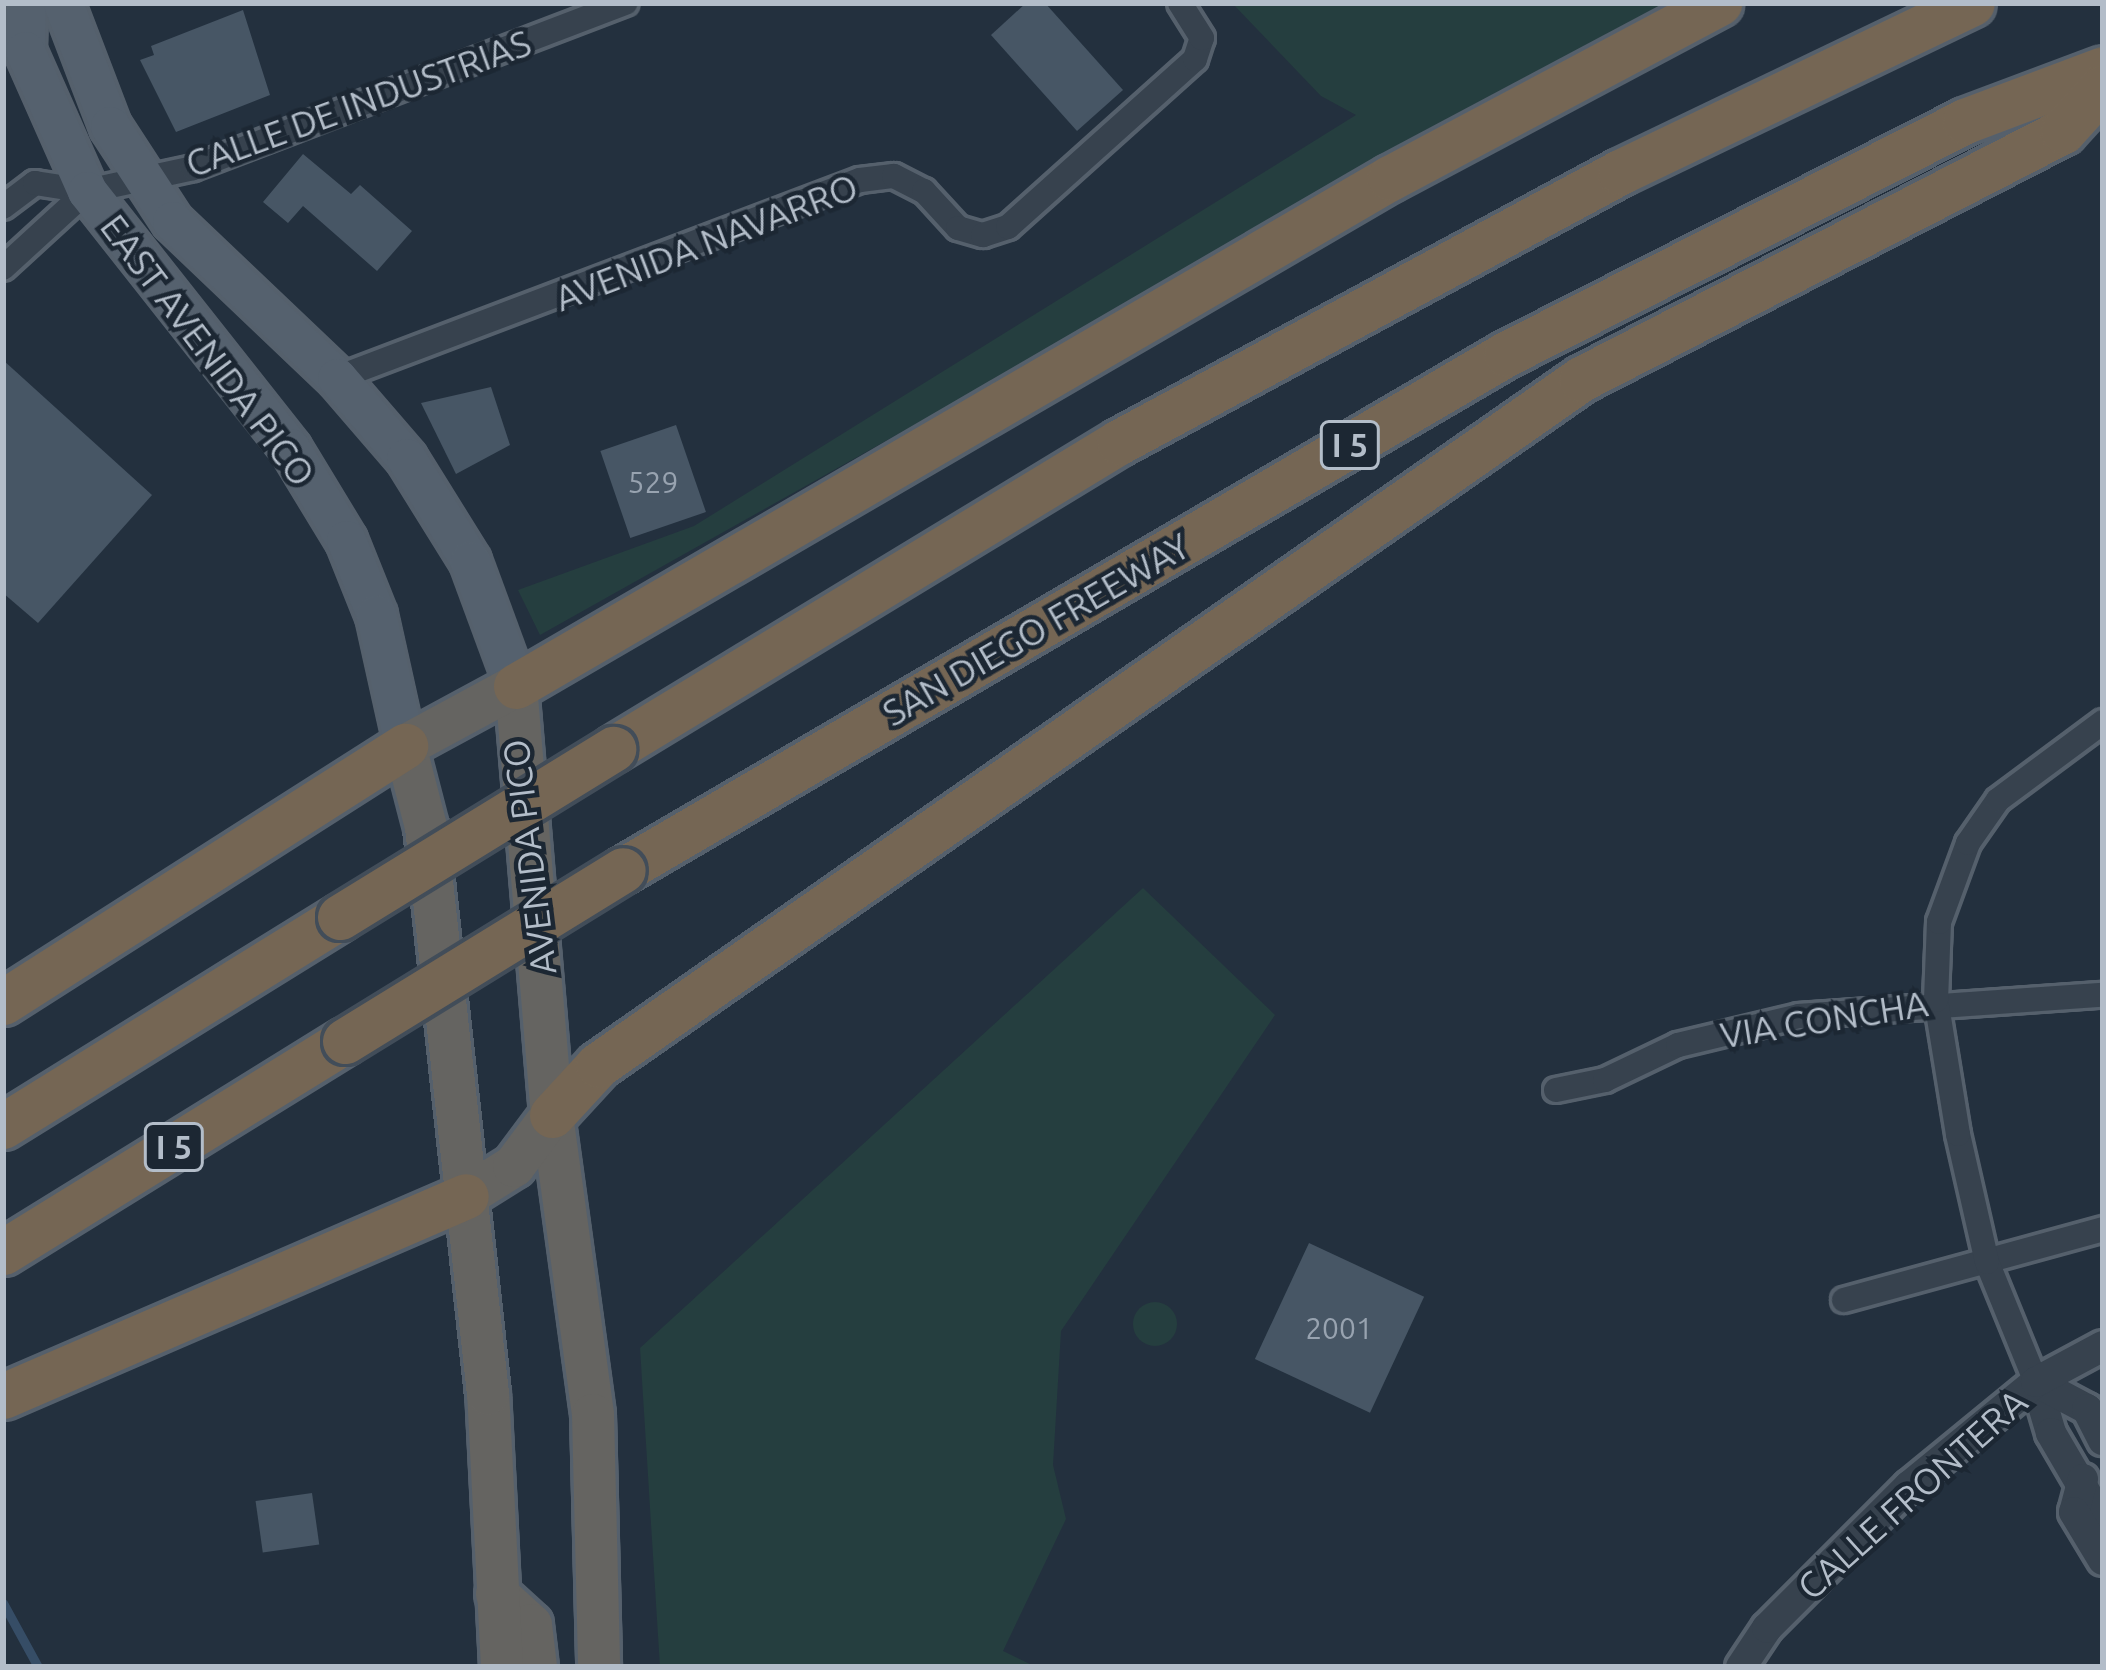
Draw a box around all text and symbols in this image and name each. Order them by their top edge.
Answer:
street label: CALLE DE INDUSTRIAS [180,21,536,185]
street label: AVENIDA NAVARRO [549,164,863,320]
street label: EAST AVENIDA PICO [92,206,324,494]
road number: I 5 [1317,418,1383,472]
house number: 529 [628,464,678,500]
street label: SAN DIEGO FREEWAY [875,524,1197,734]
street label: AVENIDA PICO [493,737,565,977]
street label: VIA CONCHA [1717,981,1931,1057]
road number: I 5 [141,1120,207,1174]
house number: 2001 [1305,1310,1373,1346]
street label: CALLE FRONTERA [1789,1380,2035,1608]

